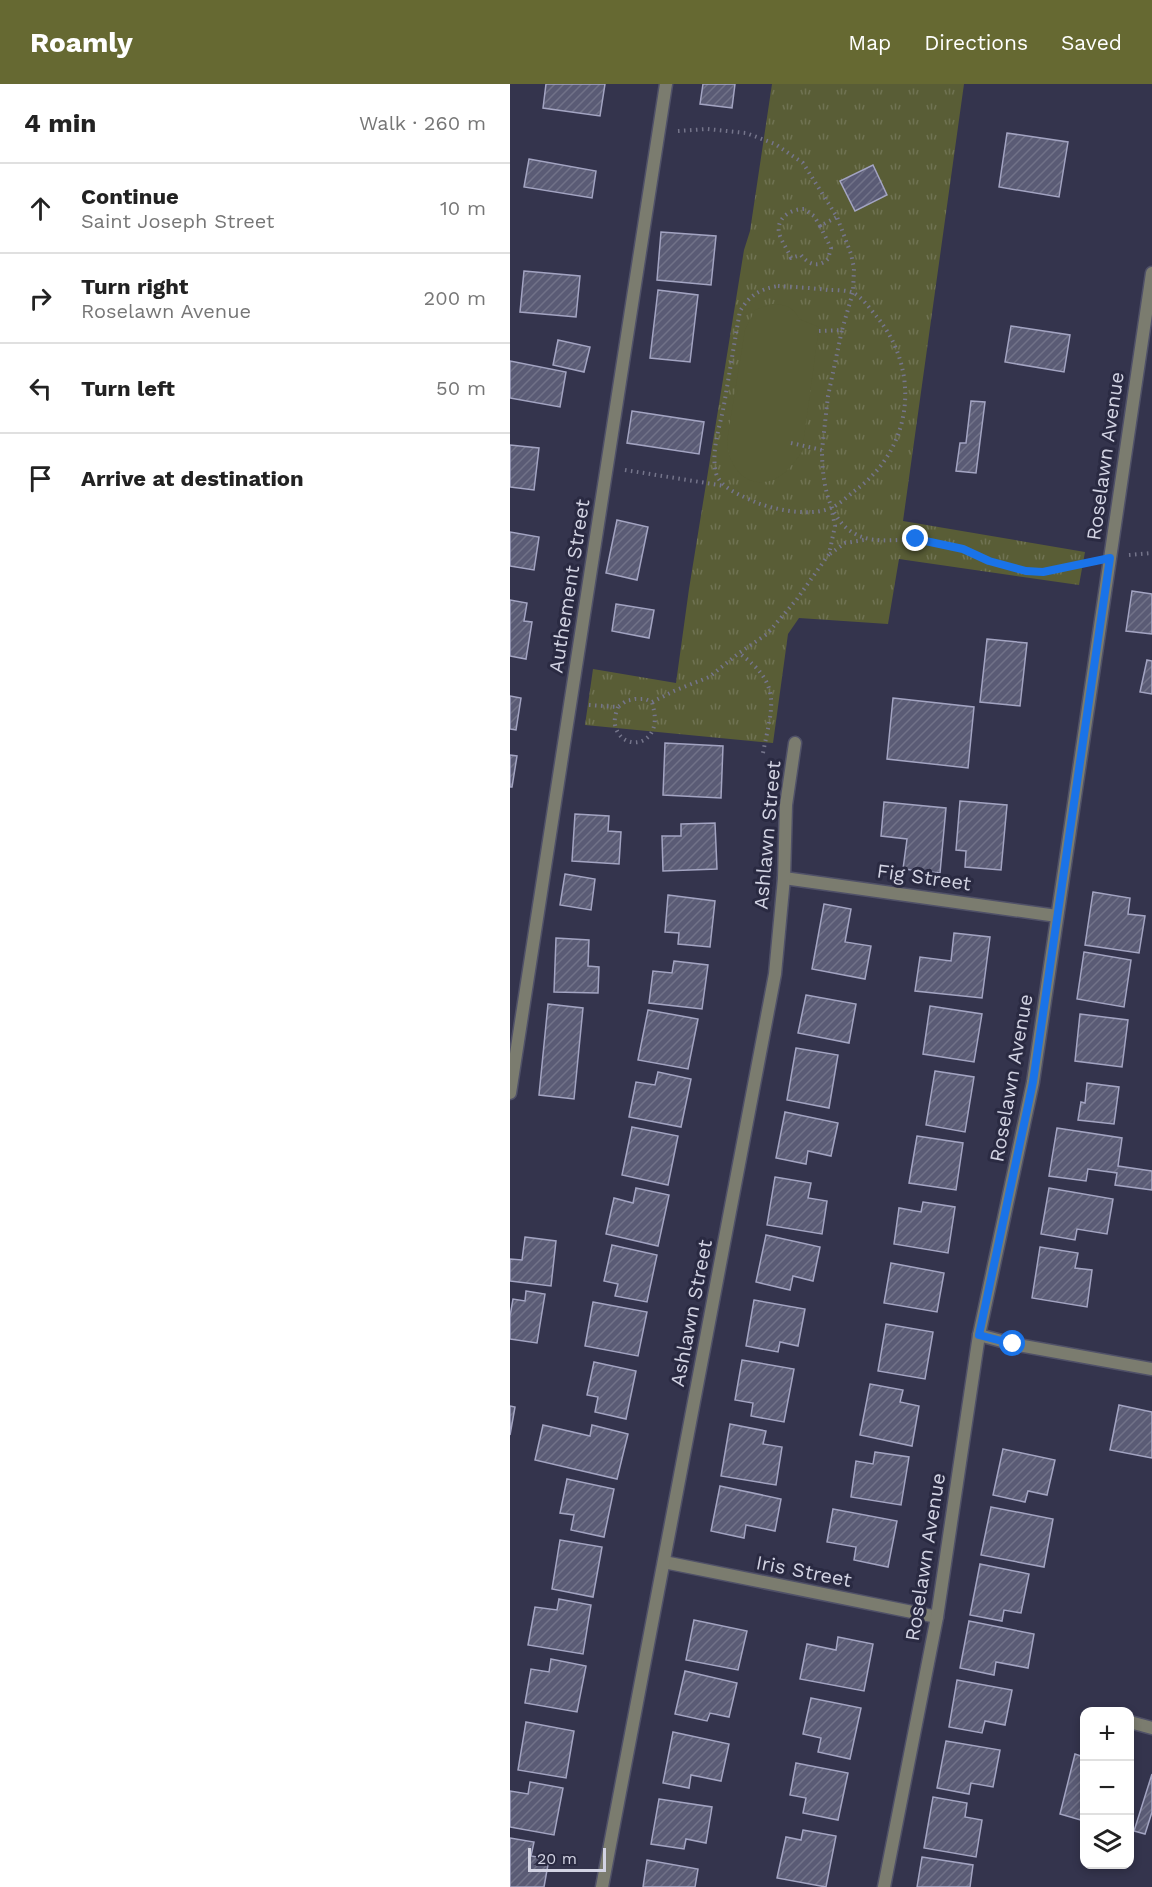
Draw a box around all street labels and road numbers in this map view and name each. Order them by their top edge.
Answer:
street label: Roselawn Avenue [1081,370,1129,542]
street label: Authement Street [543,497,595,675]
street label: Ashlawn Street [749,759,786,910]
street label: Fig Street [875,858,973,896]
street label: Roselawn Avenue [984,992,1038,1164]
street label: Ashlawn Street [665,1237,717,1389]
street label: Roselawn Avenue [900,1471,950,1643]
street label: Iris Street [754,1550,854,1592]

